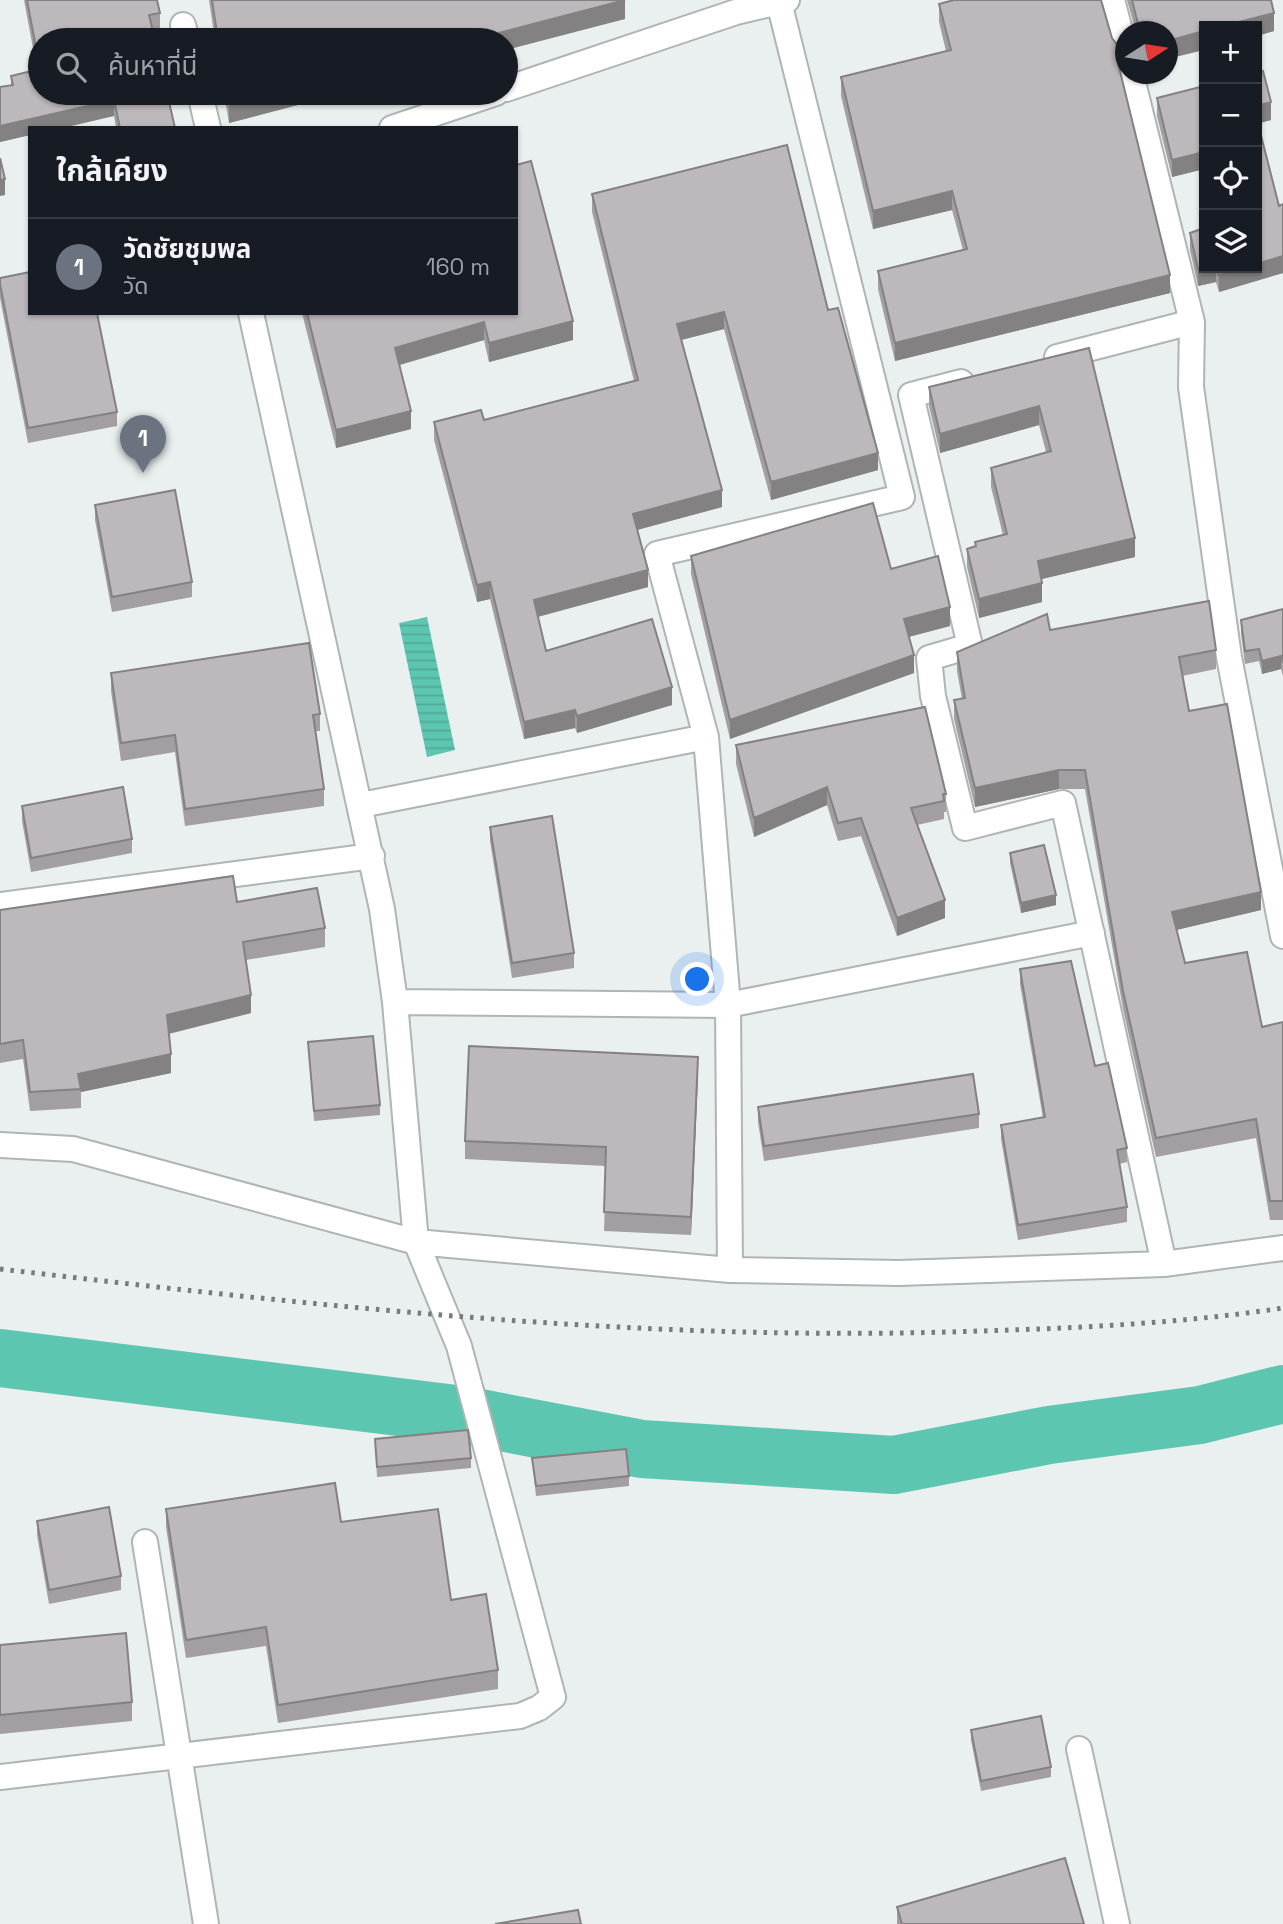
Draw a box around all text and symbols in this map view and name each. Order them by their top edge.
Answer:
north arrow [1115,21,1178,84]
map controls [1199,21,1262,273]
button: + [1199,21,1262,84]
search box [28,28,518,105]
icon: search [52,48,90,86]
text: ค้นหาที่นี่ [108,49,198,83]
button: − [1199,84,1262,147]
button: locate [1199,147,1262,210]
text: ใกล้เคียง [56,151,168,190]
button: layers [1199,210,1262,273]
text: วัดชัยชุมพล [123,232,251,266]
text: 1 [74,252,84,282]
text: 160 m [426,252,490,282]
text: วัด [123,271,148,301]
pin: 1 [120,415,166,473]
your location [680,962,714,996]

